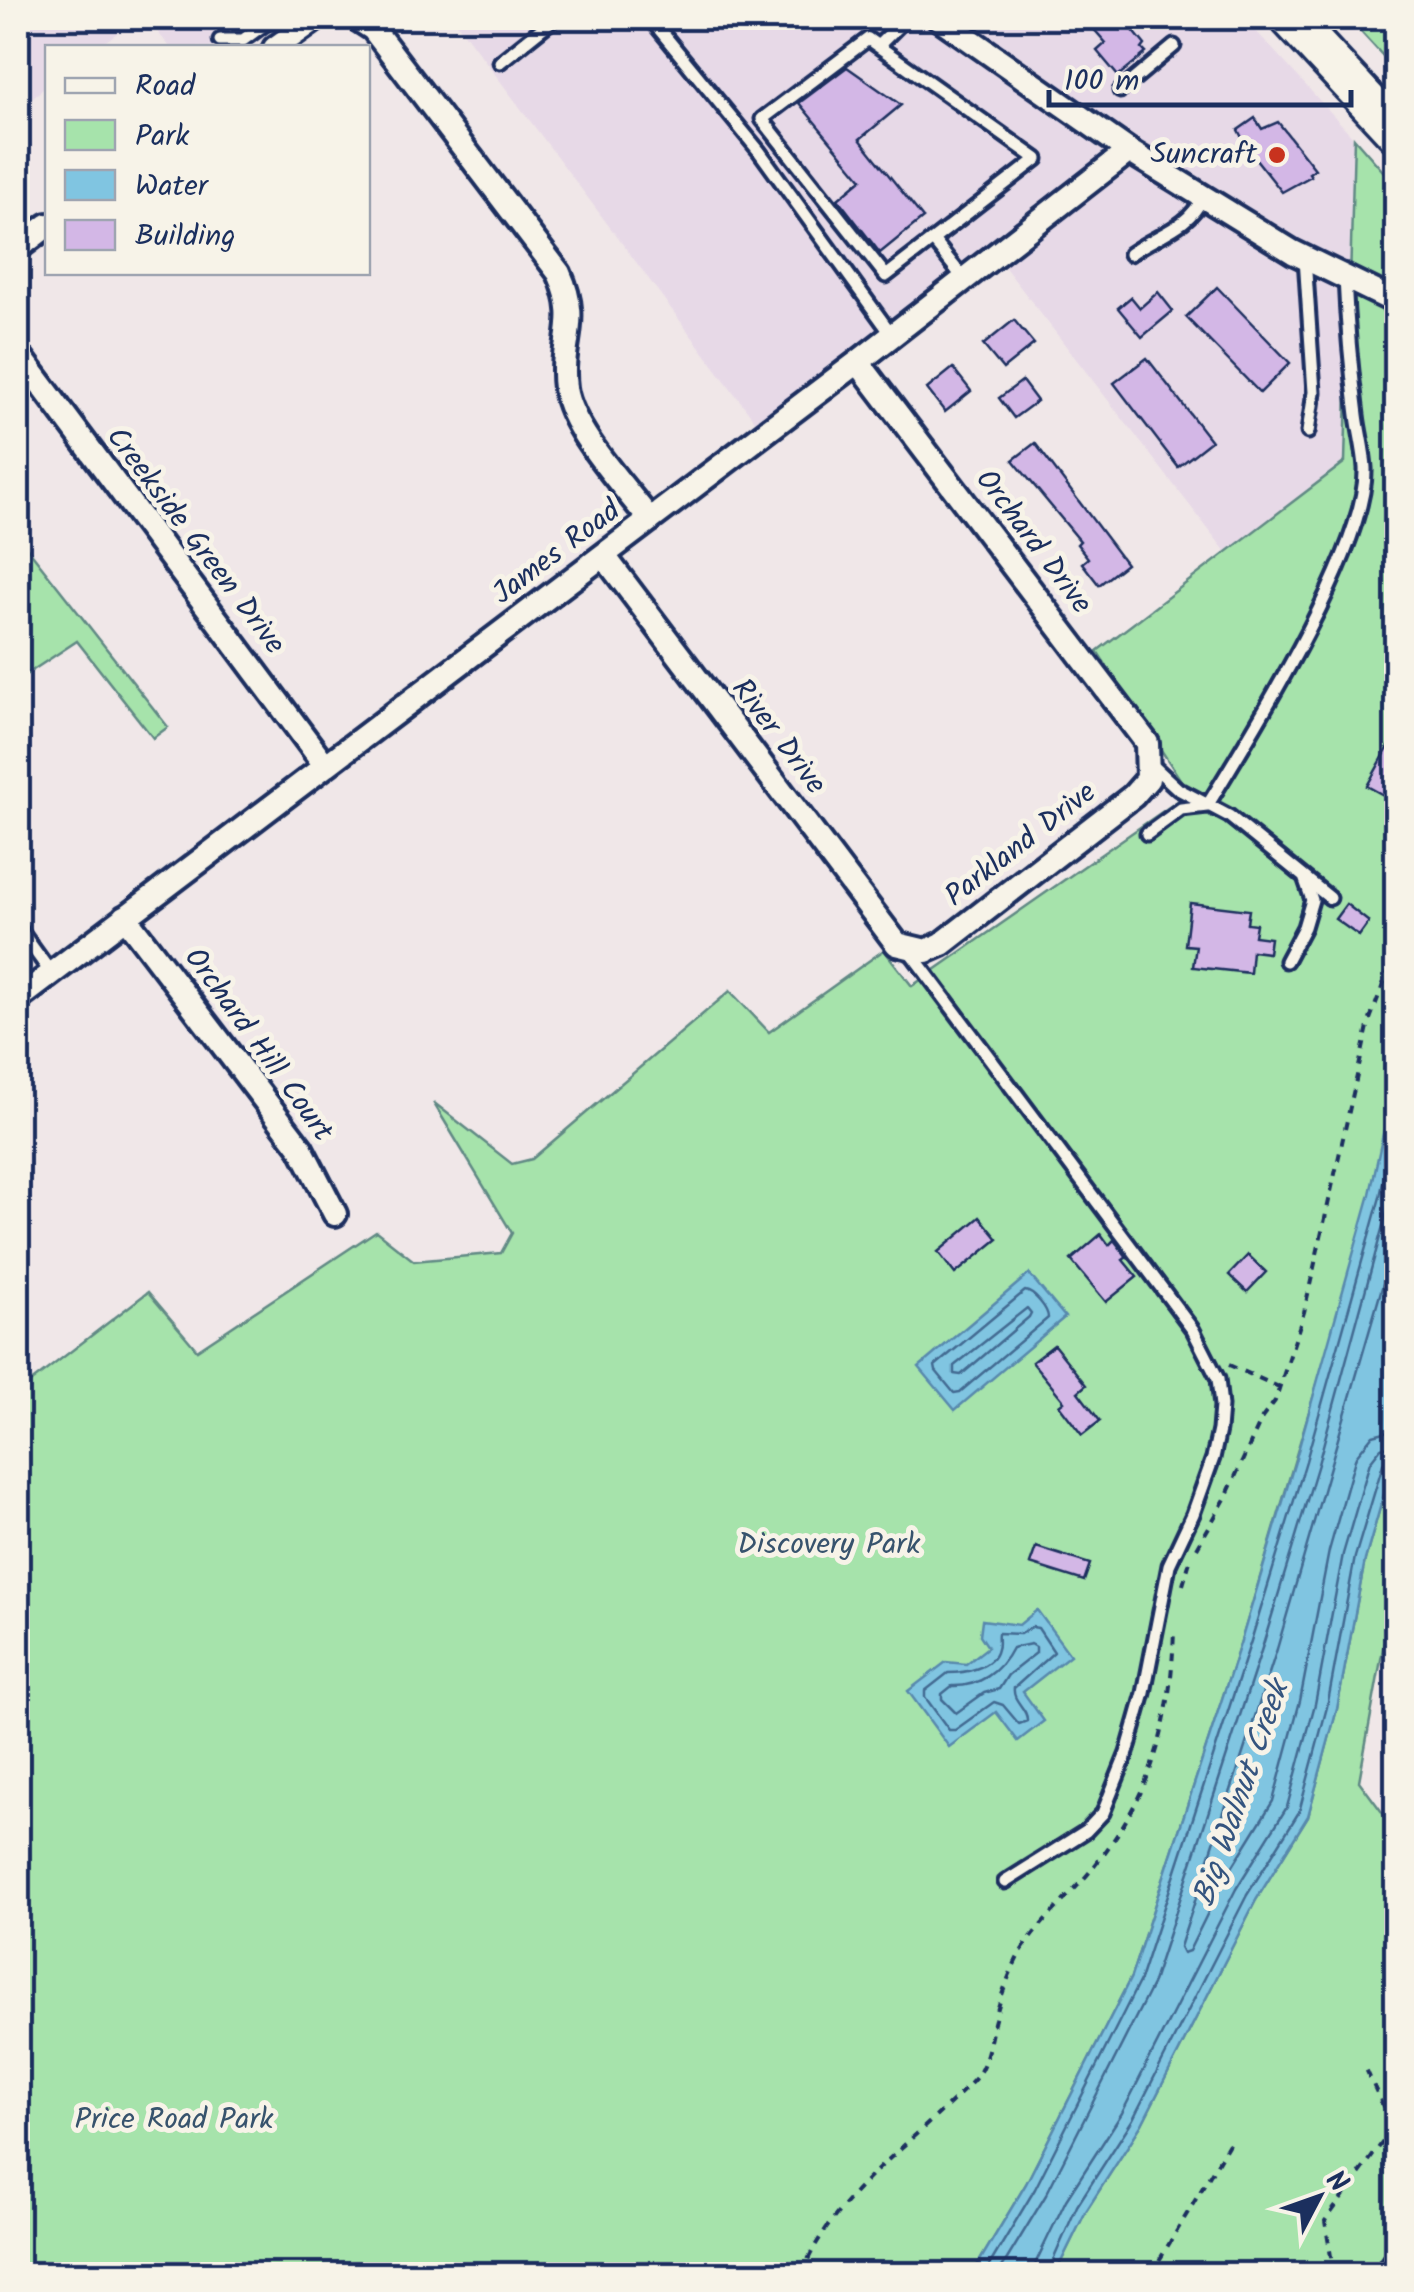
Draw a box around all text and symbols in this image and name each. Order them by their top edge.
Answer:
legend [45,45,370,275]
scale bar [1049,45,1352,107]
text: 100 m [1064,58,1139,106]
text: Road [135,63,196,111]
text: Park [135,113,190,161]
place label: Suncraft [1150,131,1257,179]
marker: Suncraft [1266,144,1288,166]
text: Water [135,163,210,211]
text: Building [135,213,235,261]
street label: Creekside Green Drive [93,417,297,665]
street label: Orchard Drive [962,459,1104,625]
street label: James Road [482,488,632,617]
street label: River Drive [718,668,838,806]
street label: Parkland Drive [935,770,1107,920]
street label: Orchard Hill Court [171,938,345,1153]
park label: Discovery Park [738,1521,921,1569]
water label: Big Walnut Creek [1180,1671,1306,1913]
park label: Price Road Park [75,2096,274,2144]
north arrow [1269,2147,1369,2247]
text: N [1313,2161,1359,2204]

